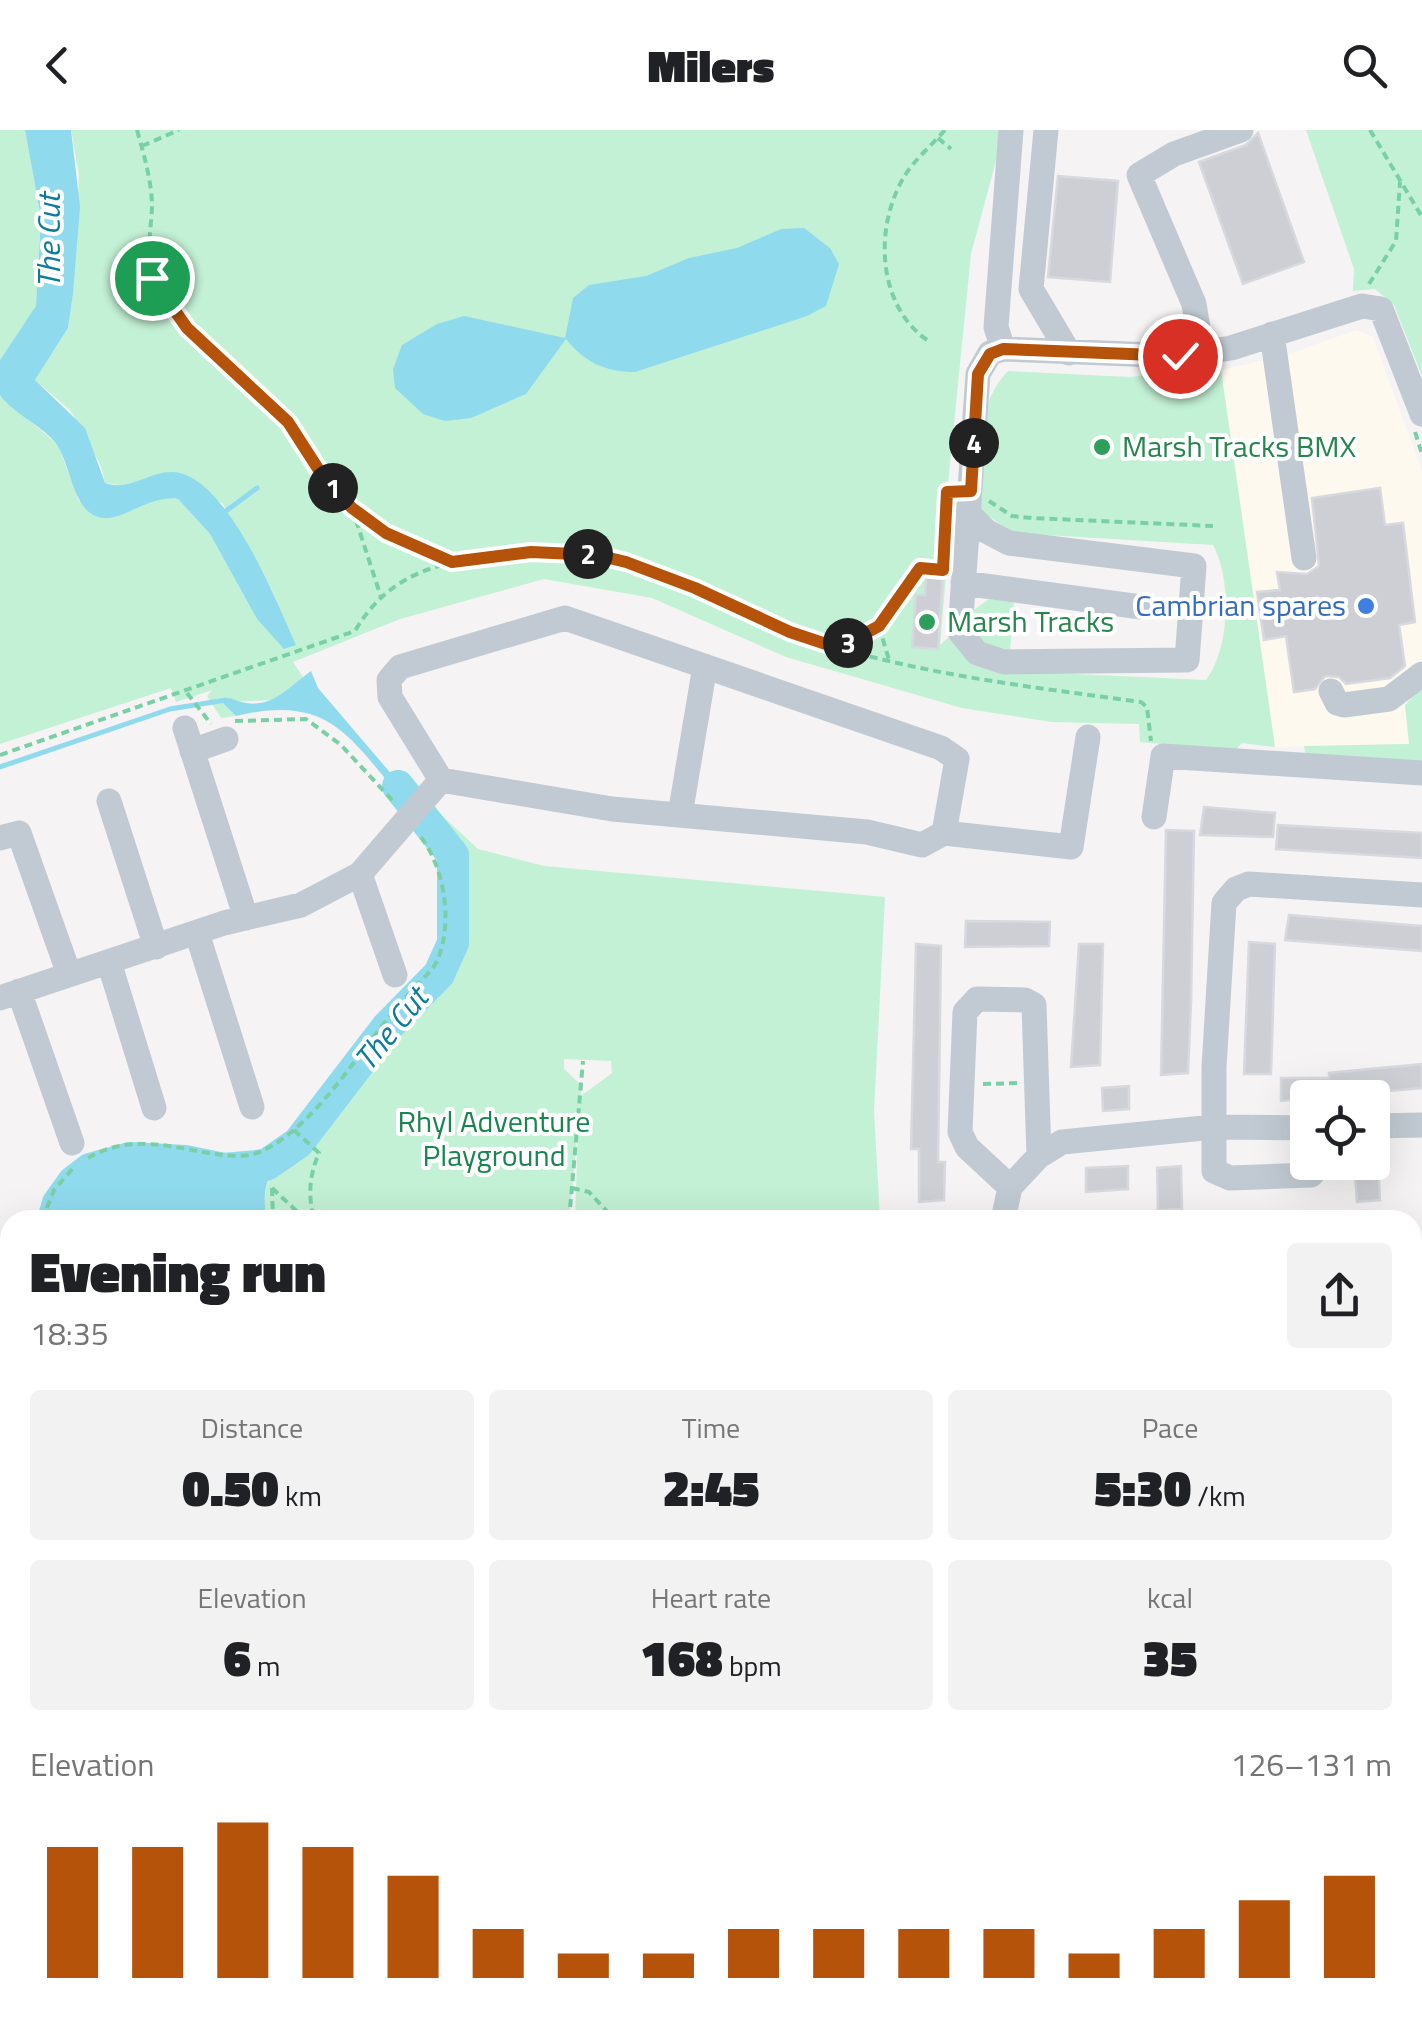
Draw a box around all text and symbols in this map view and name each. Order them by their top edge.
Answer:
text: Milers [647,31,775,99]
icon: back [30,38,85,93]
icon: search [1337,38,1392,93]
water label: The Cut [24,190,72,288]
pin [110,236,195,321]
icon: arrive [125,251,180,306]
pin [1138,314,1223,399]
icon: check [1153,329,1208,384]
pin: 4 [949,418,999,468]
text: 4 [966,421,982,464]
place label: Marsh Tracks BMX [1122,423,1357,469]
marker: Marsh Tracks BMX [1091,436,1113,458]
pin: 1 [308,463,358,513]
text: 1 [325,466,341,509]
pin: 2 [563,529,613,579]
text: 2 [580,532,596,575]
place label: Cambrian spares [1135,582,1346,628]
marker: Cambrian spares [1355,595,1377,617]
place label: Marsh Tracks [947,598,1114,644]
marker: Marsh Tracks [916,611,938,633]
pin: 3 [823,618,873,668]
text: 3 [840,621,856,664]
water label: The Cut [342,973,441,1080]
map controls [1290,1080,1390,1180]
button: locate [1290,1080,1390,1180]
park label: Rhyl Adventure Playground [397,1098,591,1178]
text: Evening run [30,1230,326,1313]
button: share [1287,1243,1392,1348]
text: 18:35 [30,1309,109,1357]
text: Distance [201,1406,303,1449]
text: Time [682,1406,740,1449]
text: Pace [1142,1406,1198,1449]
text: 0.50 [182,1449,279,1525]
text: 2:45 [663,1449,759,1525]
text: 5:30 [1094,1449,1191,1525]
text: km [279,1474,322,1517]
text: /km [1191,1474,1246,1517]
text: Elevation [198,1576,306,1619]
text: Heart rate [651,1576,771,1619]
text: kcal [1147,1576,1193,1619]
text: 6 [223,1619,251,1695]
text: 168 [640,1619,723,1695]
text: 35 [1143,1619,1198,1695]
text: m [251,1644,281,1687]
text: bpm [723,1644,782,1687]
text: Elevation [30,1740,154,1788]
text: 126–131 m [1230,1740,1392,1788]

